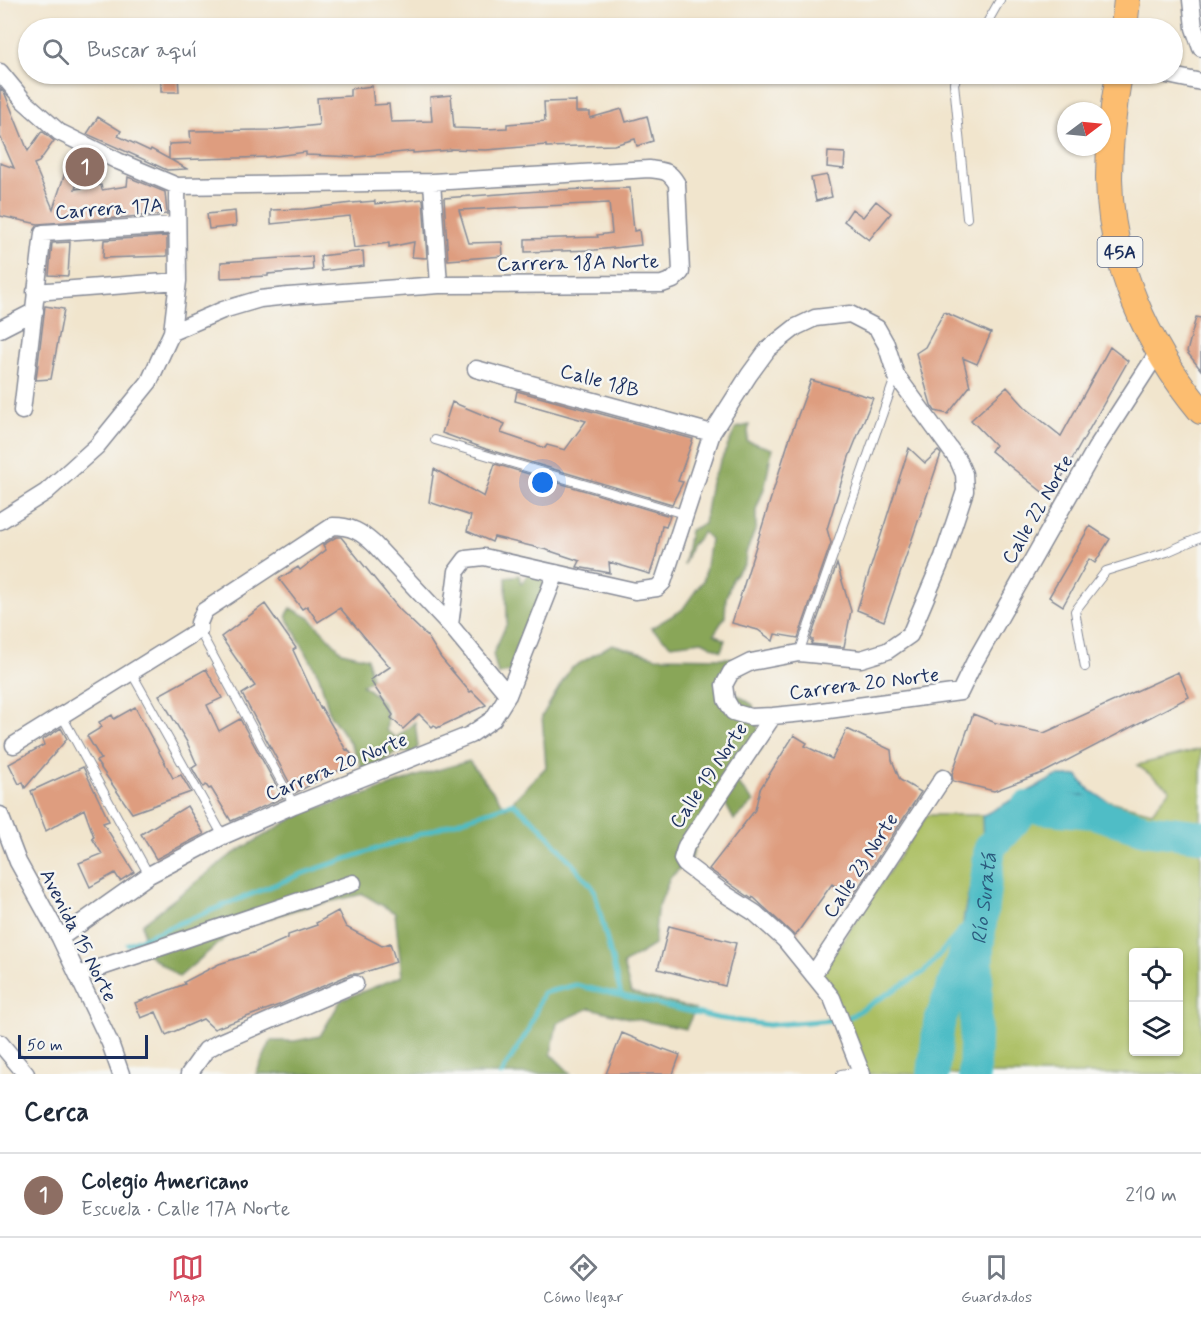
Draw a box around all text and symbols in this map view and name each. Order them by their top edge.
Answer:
search box [18,18,1183,84]
icon: search [39,35,72,68]
text: Buscar aquí [87,37,198,65]
north arrow [1057,102,1111,156]
pin: 1 [66,144,104,190]
street label: Carrera 17A [54,192,164,227]
road number: 45A [1098,237,1142,267]
street label: Carrera 18A Norte [497,249,659,278]
street label: Calle 18B [557,358,642,405]
street label: Calle 22 Norte [996,450,1081,569]
your location [528,468,557,497]
street label: Carrera 20 Norte [788,662,941,707]
street label: Calle 19 Norte [664,717,755,834]
street label: Carrera 20 Norte [261,727,412,808]
street label: Calle 23 Norte [817,808,905,924]
water label: Río Suratá [966,851,1004,946]
street label: Avenida 15 Norte [33,865,123,1007]
map controls [1129,948,1183,1056]
button: locate [1129,948,1183,1002]
button: layers [1129,1002,1183,1056]
scale bar [18,1032,148,1060]
text: 50 m [27,1035,63,1056]
text: Cerca [24,1096,89,1130]
text: Colegio Americano [81,1168,248,1196]
text: 1 [39,1182,48,1209]
text: 210 m [1125,1182,1177,1209]
text: Escuela · Calle 17A Norte [81,1196,290,1223]
tab: Mapa [169,1251,205,1308]
tab: Cómo llegar [543,1251,623,1308]
tab: Guardados [961,1251,1032,1308]

